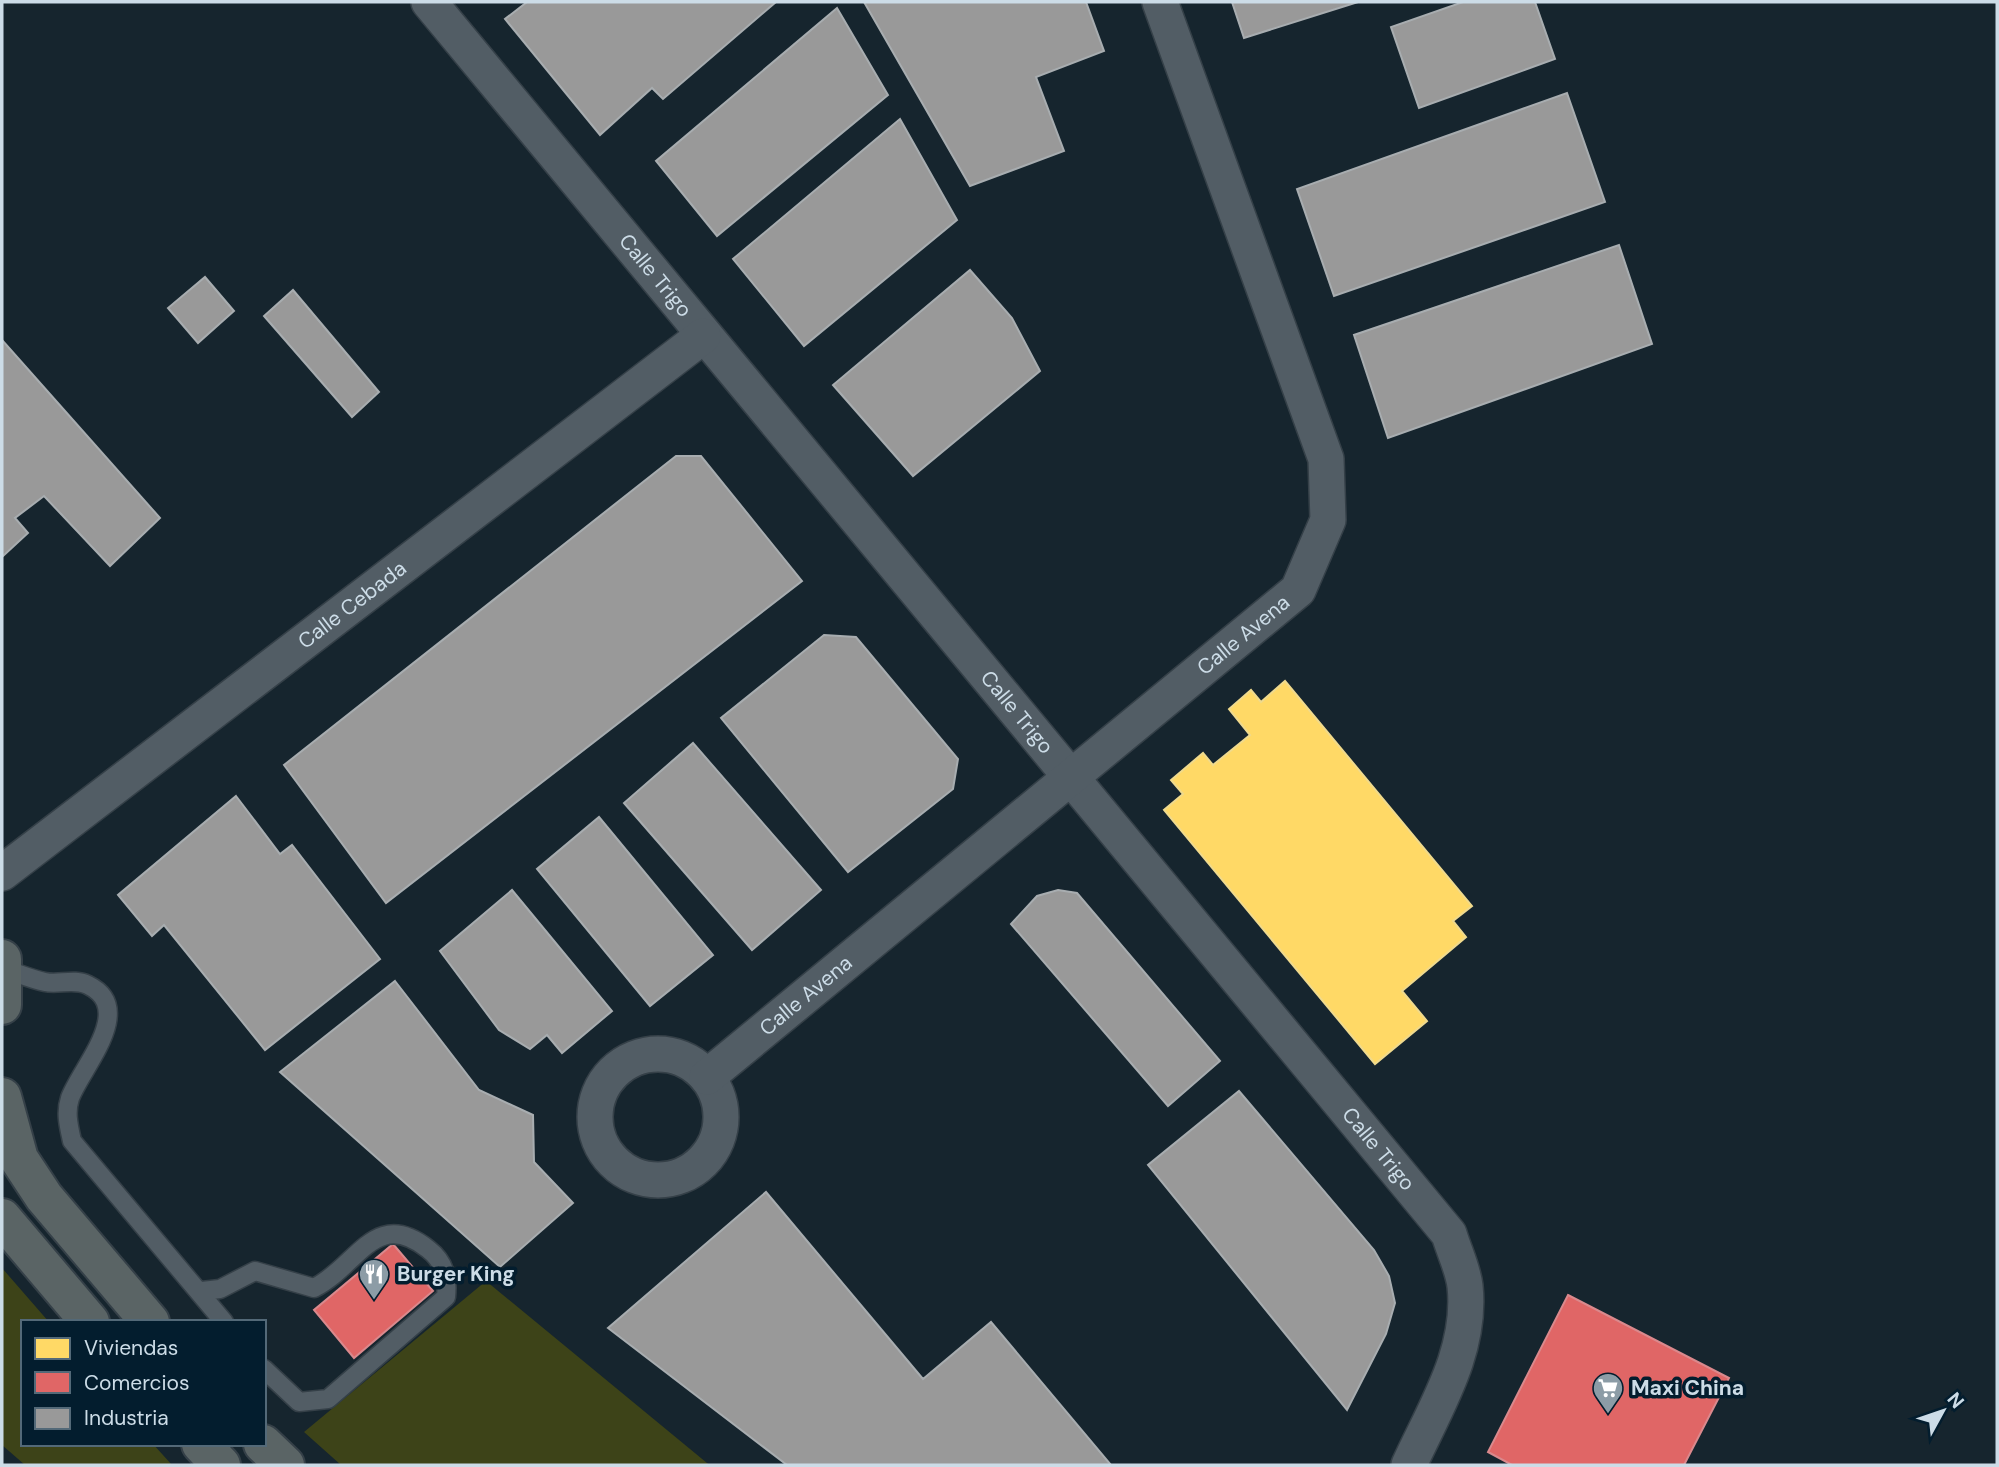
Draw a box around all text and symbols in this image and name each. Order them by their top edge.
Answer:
street label: Calle Trigo [613,228,698,323]
street label: Calle Cebada [292,554,412,655]
street label: Calle Avena [1191,589,1296,682]
street label: Calle Trigo [974,665,1060,760]
street label: Calle Avena [754,949,858,1042]
street label: Calle Trigo [1336,1101,1421,1197]
restaurant icon: Burger King [357,1257,391,1301]
place label: Burger King [397,1260,515,1288]
legend [21,1320,266,1446]
text: Viviendas [84,1334,178,1362]
text: Comercios [84,1369,190,1397]
supermarket icon: Maxi China [1591,1371,1625,1415]
place label: Maxi China [1631,1374,1744,1402]
north arrow [1908,1376,1978,1446]
text: N [1942,1387,1970,1414]
text: Industria [84,1404,169,1432]

